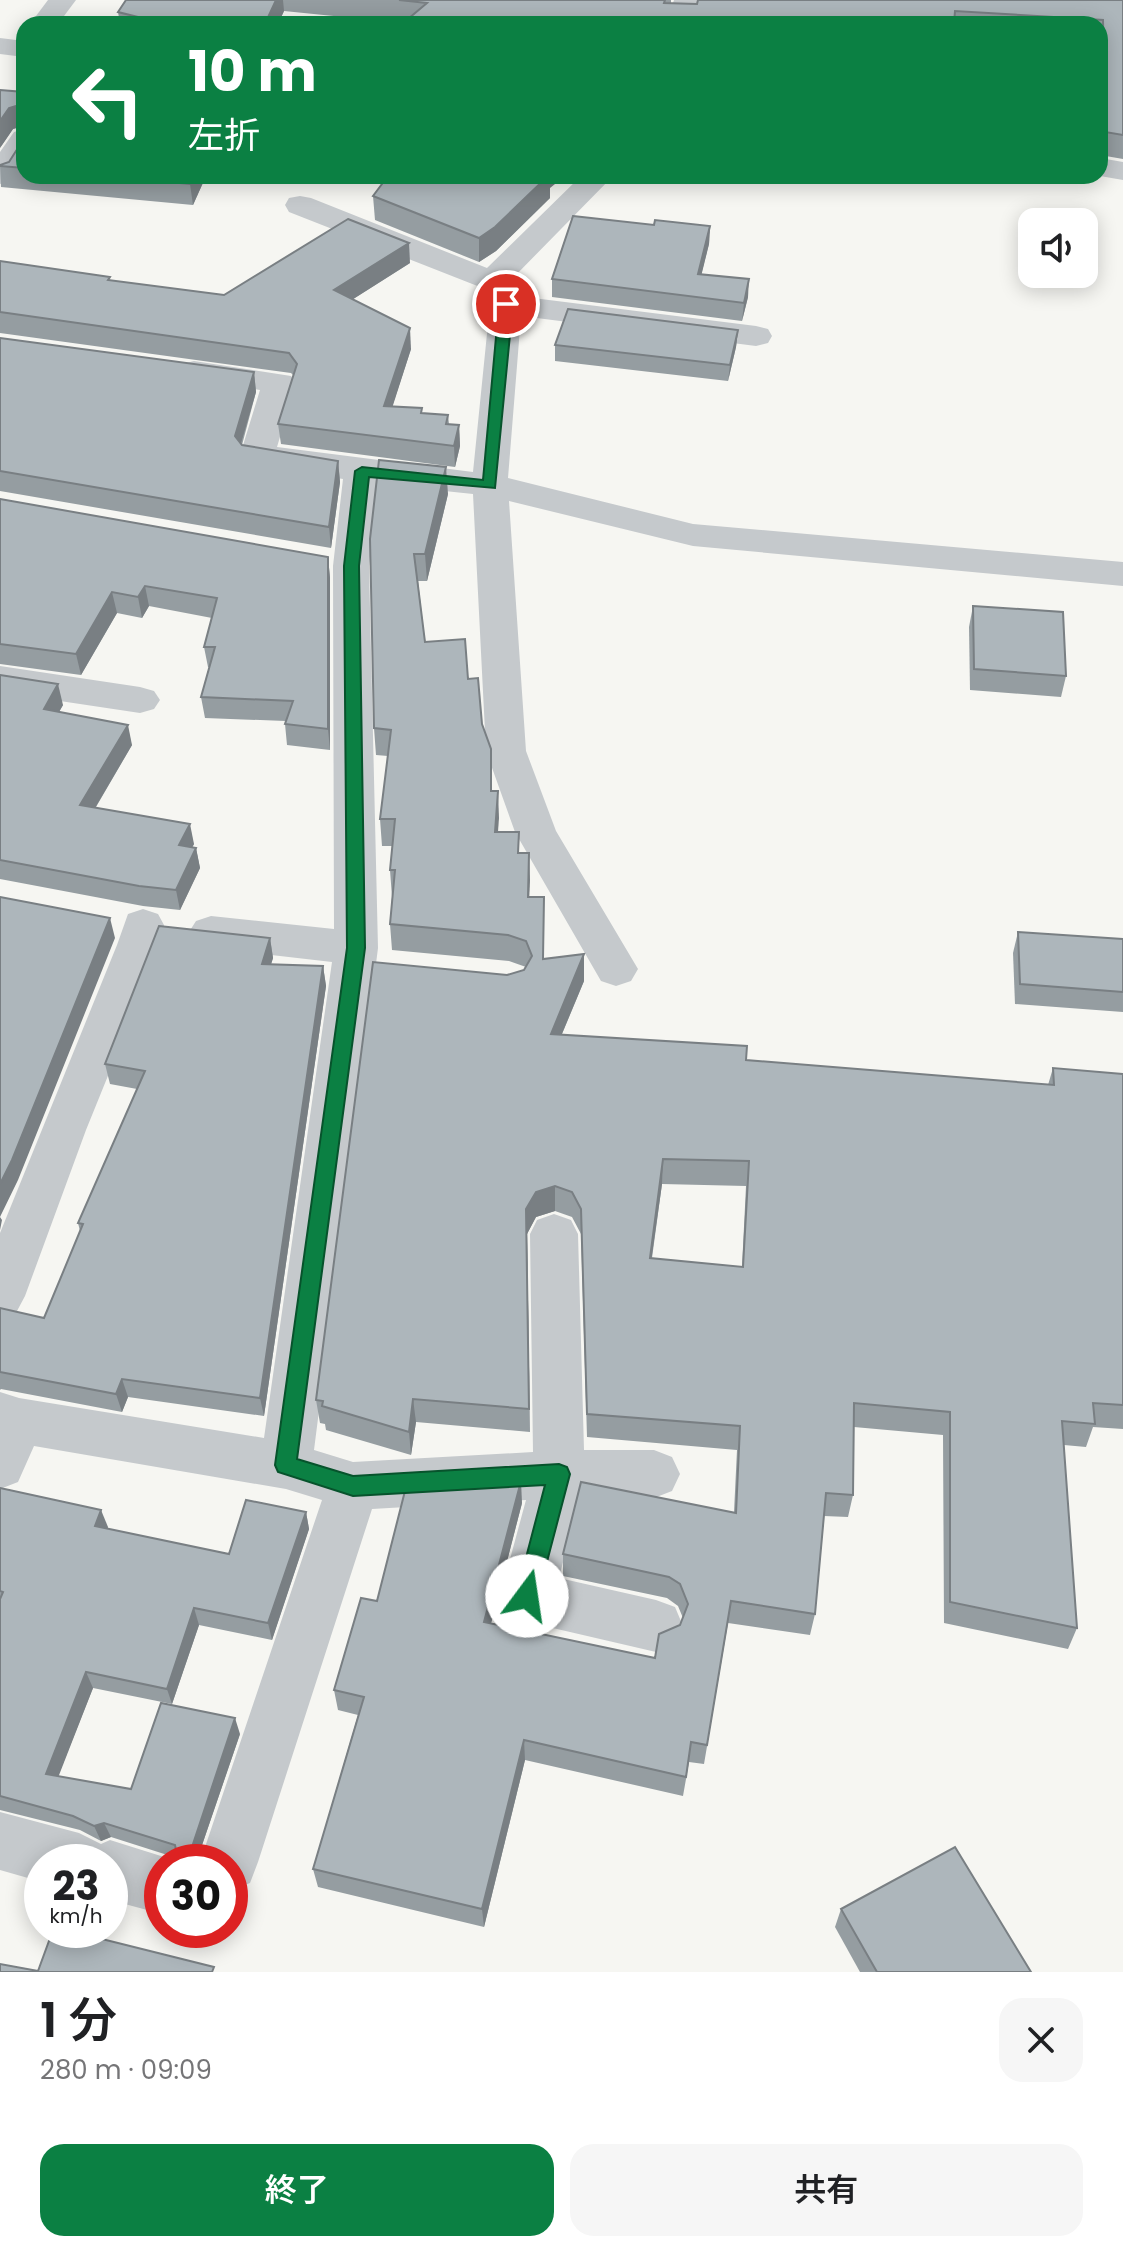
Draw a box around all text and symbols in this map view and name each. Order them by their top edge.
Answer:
text: 10 m [188,32,317,111]
icon: left [56,48,160,152]
text: 左折 [188,110,260,161]
map controls [1018,208,1098,288]
button: sound [1018,208,1098,288]
pin [472,270,540,338]
icon: arrive [484,282,528,326]
position arrow [485,1554,569,1638]
speed limit sign: 30 [144,1844,248,1948]
text: 23 [52,1858,100,1914]
text: km/h [49,1902,103,1930]
text: 1 分 [40,1987,117,2054]
button: close [999,1998,1083,2082]
text: 280 m · 09:09 [40,2052,212,2088]
button: 終了 [40,2144,554,2236]
button: 共有 [570,2144,1083,2236]

